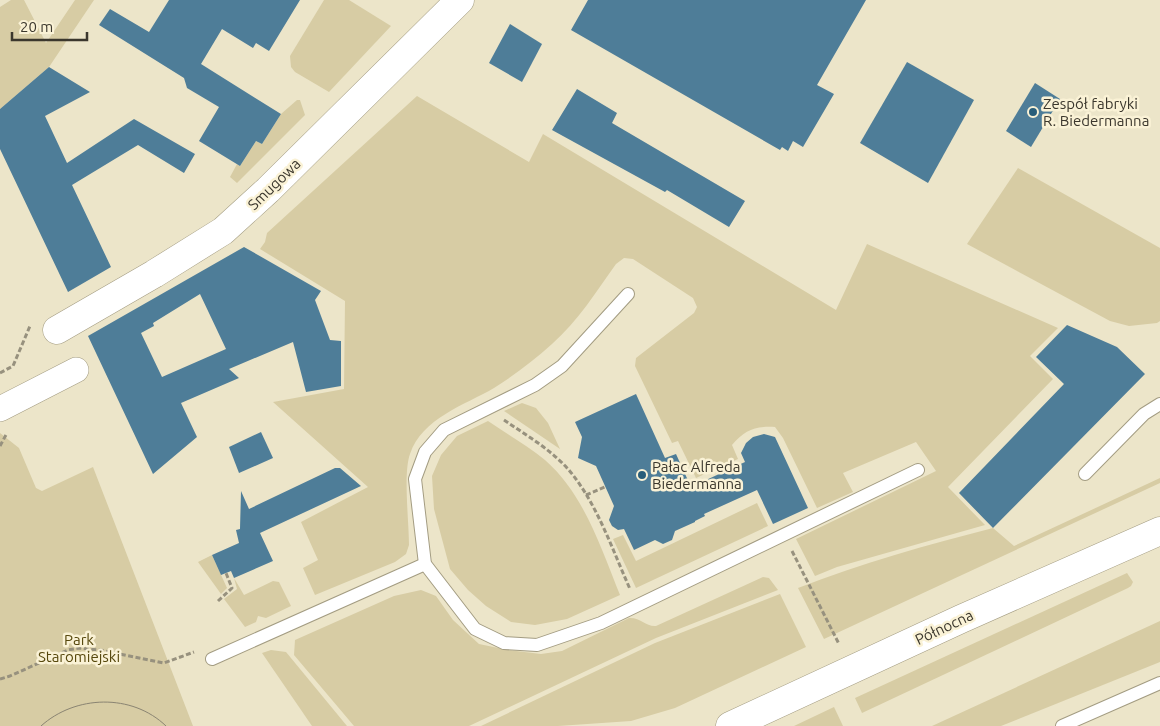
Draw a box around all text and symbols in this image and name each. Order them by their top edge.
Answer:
scale bar [12,10,88,42]
text: 20 m [20,18,53,35]
place label: Zespół fabryki R. Biedermanna [1043,95,1149,129]
marker: Zespół fabryki R. Biedermanna [1027,106,1039,118]
street label: Smugowa [244,155,304,213]
place label: Pałac Alfreda Biedermanna [652,458,742,492]
marker: Pałac Alfreda Biedermanna [636,469,648,481]
street label: Północna [912,606,976,648]
park label: Park Staromiejski [38,631,120,665]

